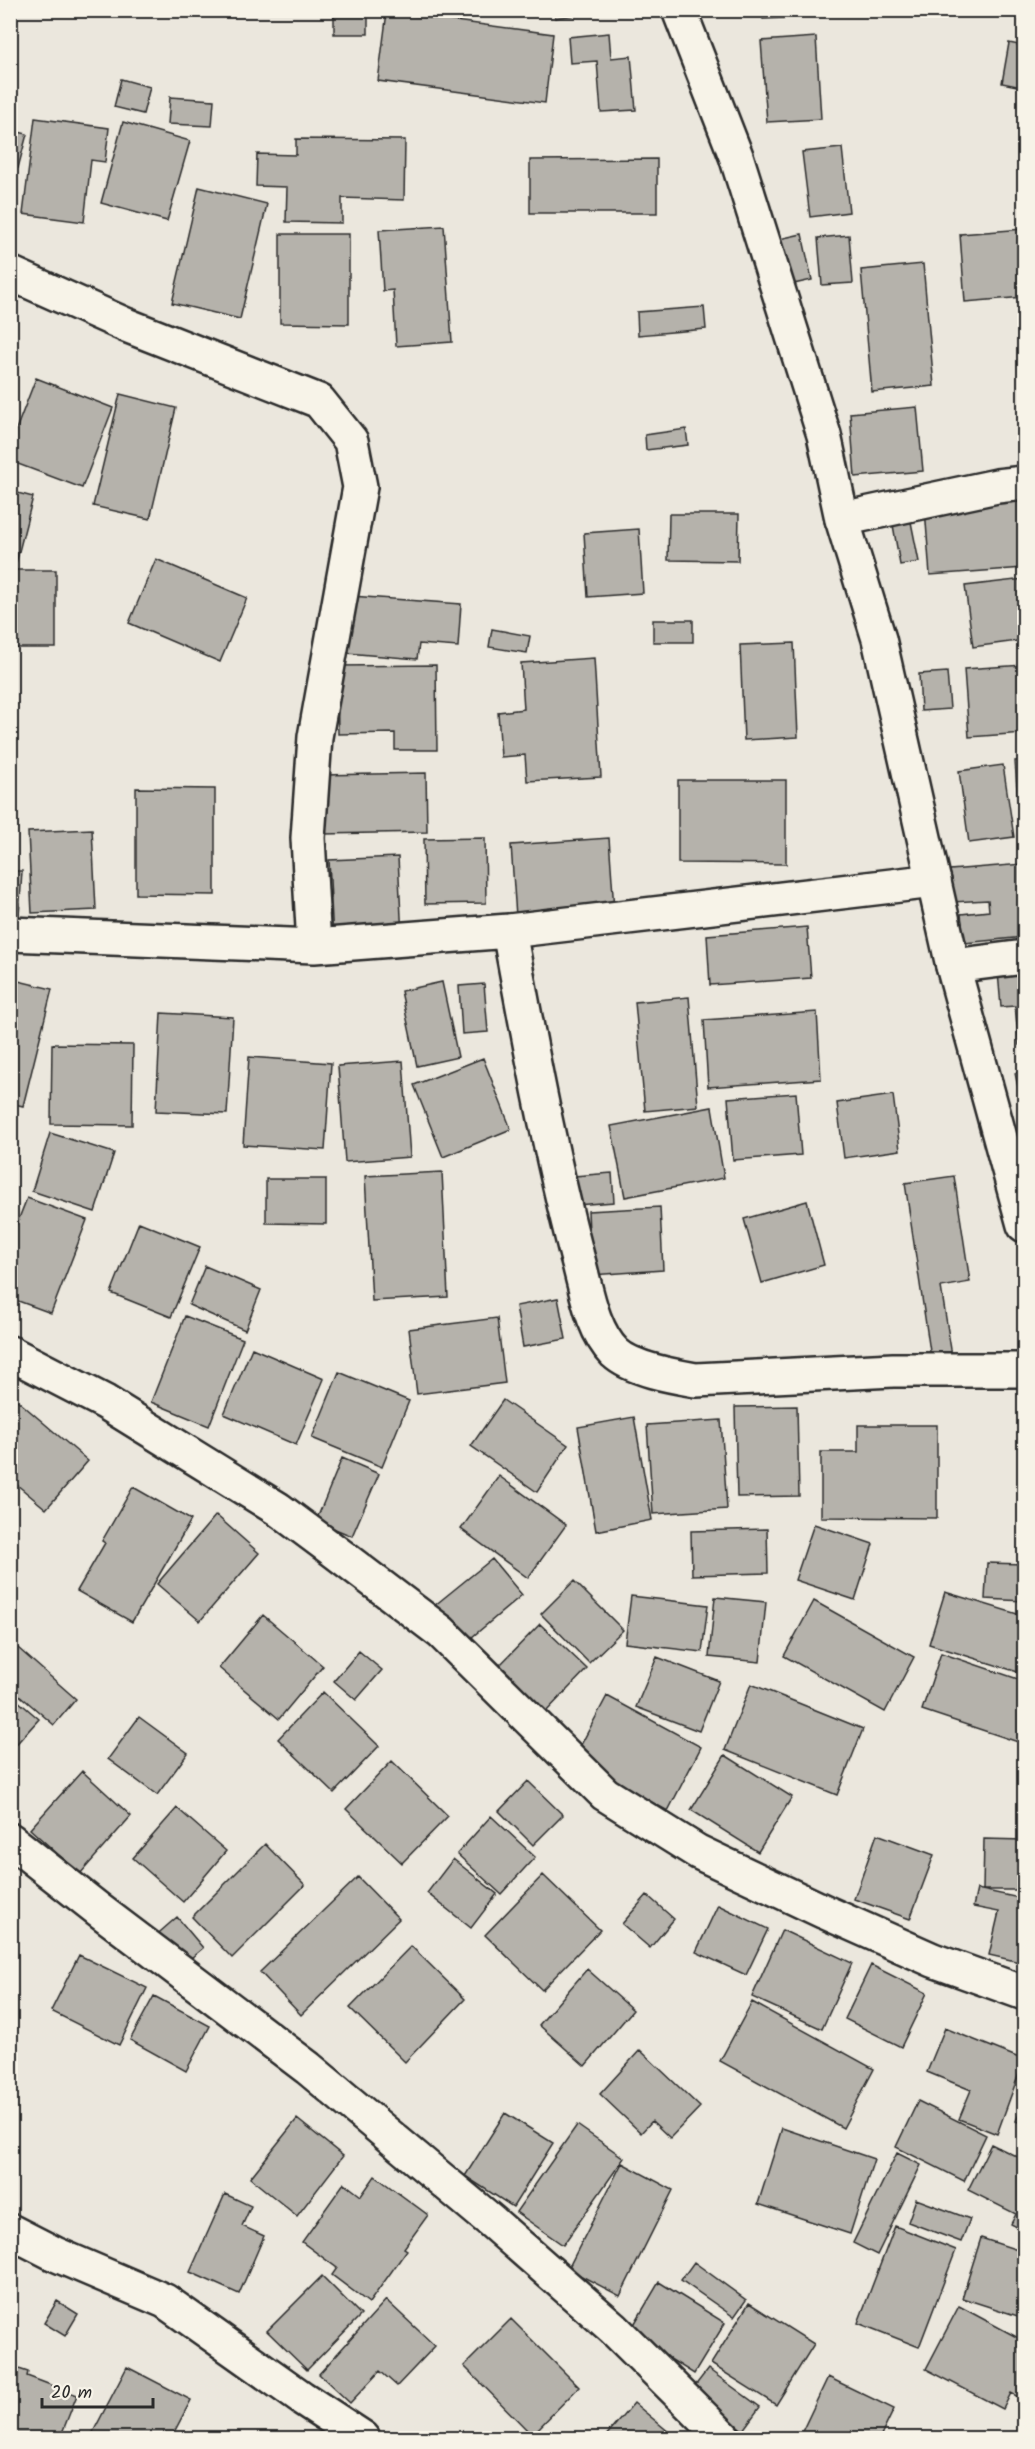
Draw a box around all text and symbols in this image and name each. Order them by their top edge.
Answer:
scale bar [42,2371,153,2409]
text: 20 m [51,2379,92,2408]

